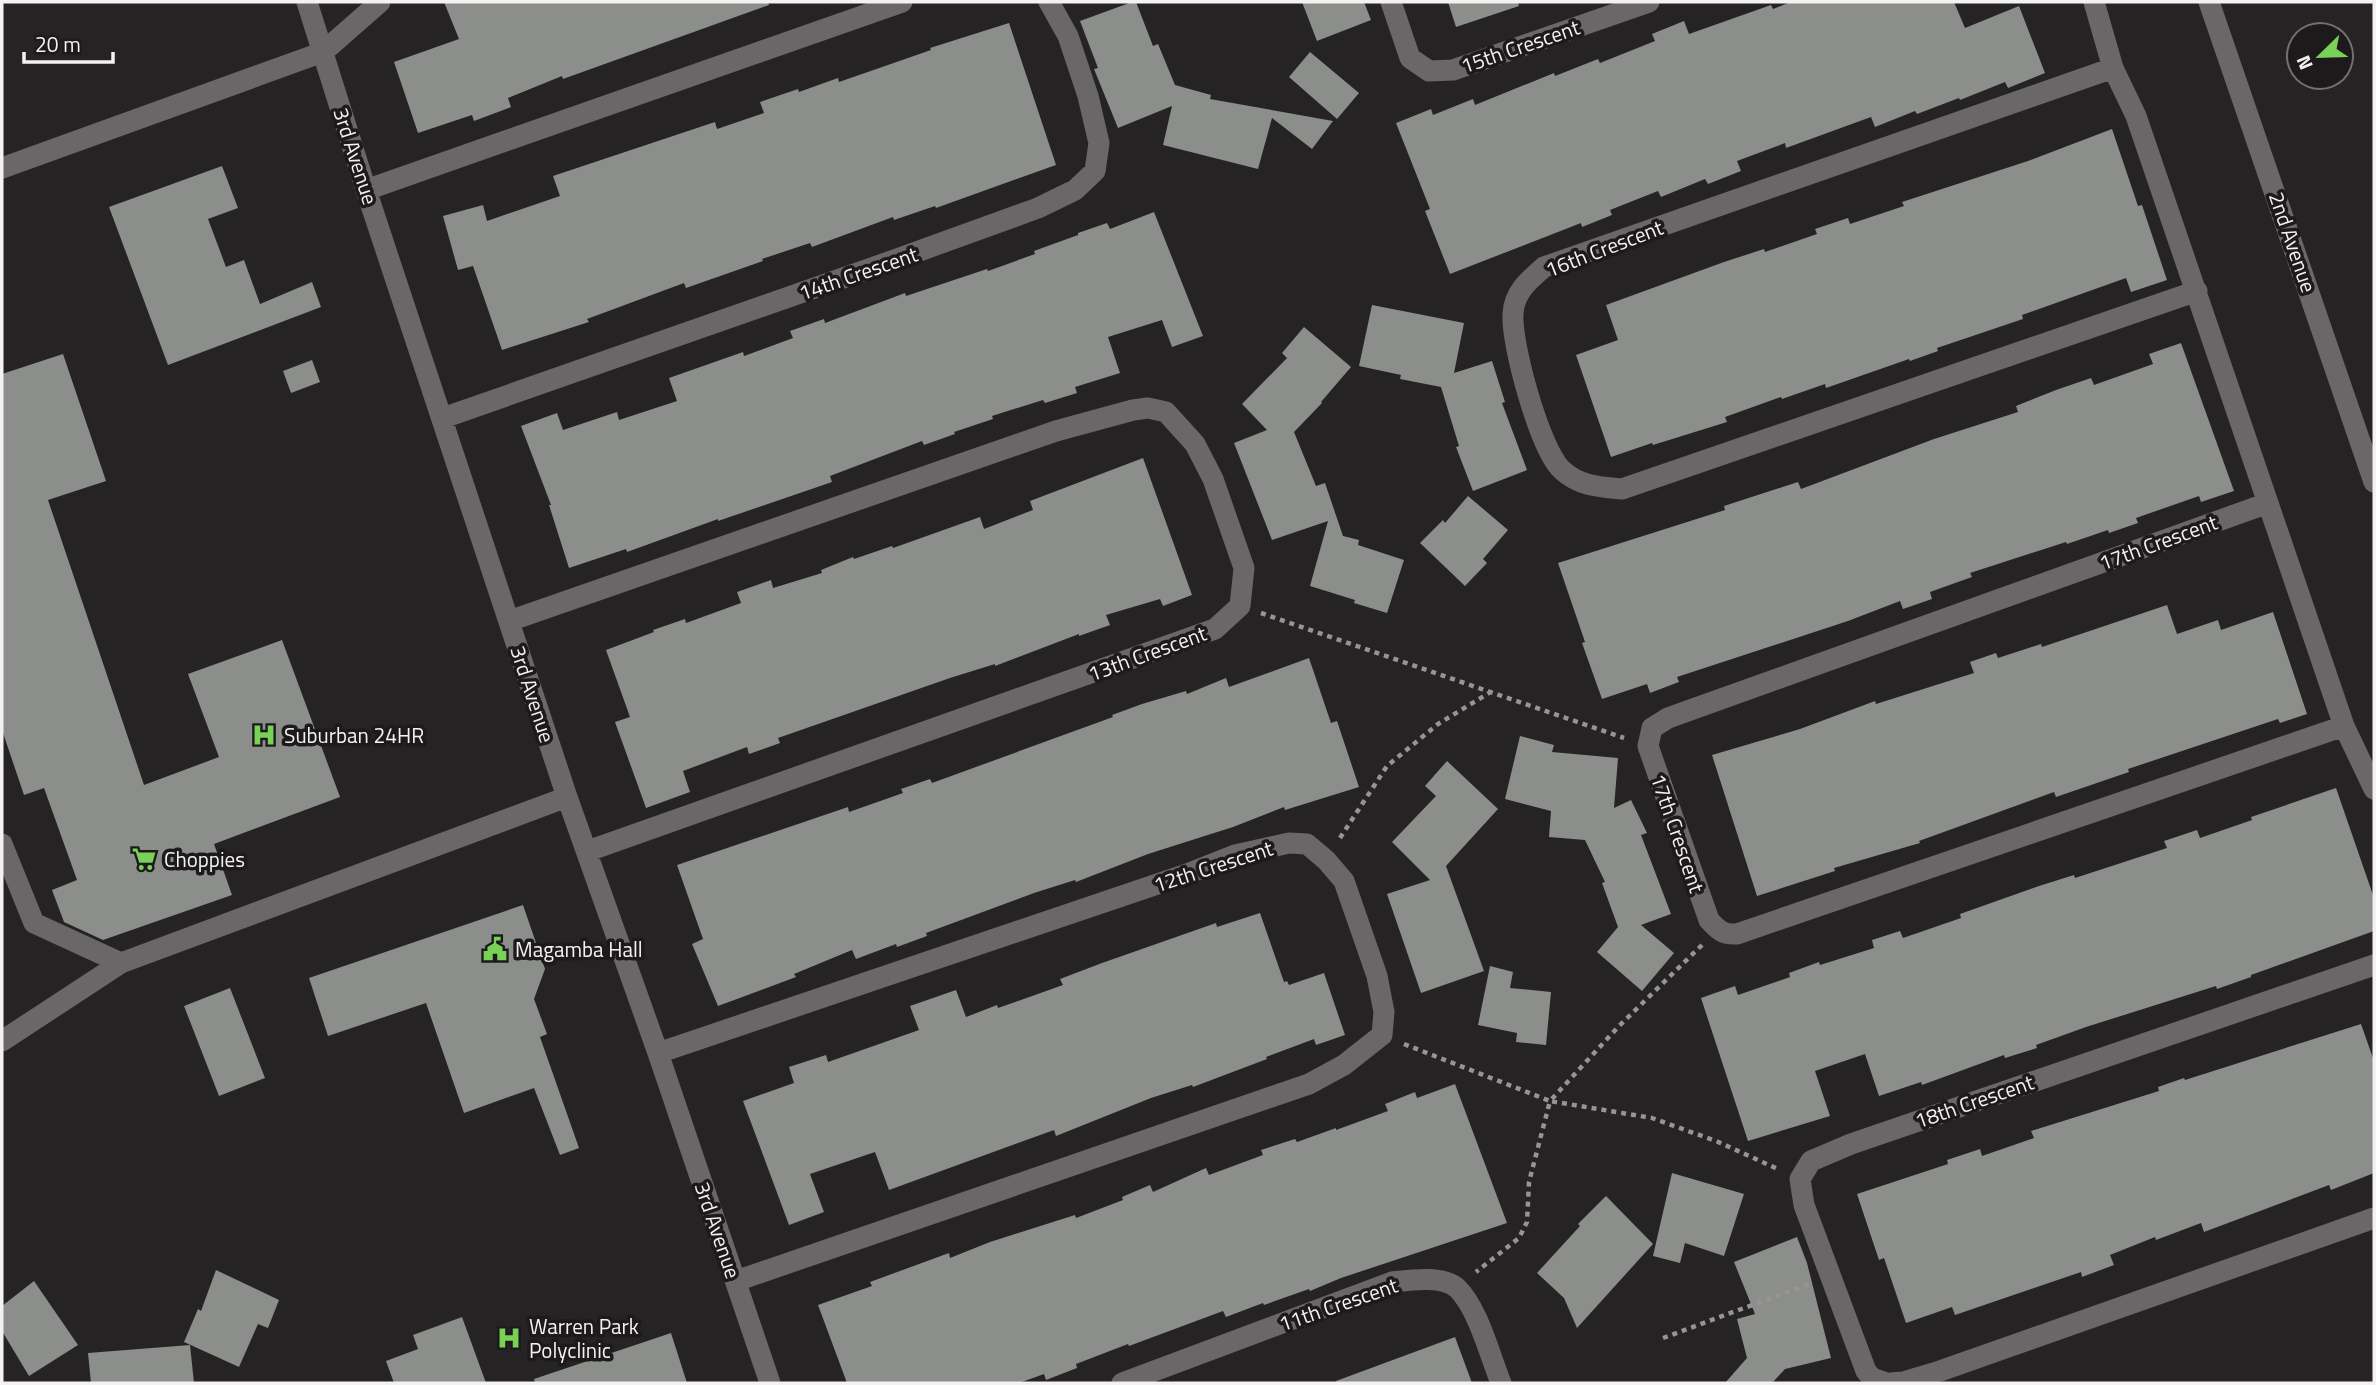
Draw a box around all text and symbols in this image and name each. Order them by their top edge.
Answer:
street label: 15th Crescent [1456,11,1584,81]
scale bar [24,21,114,65]
north arrow [2285,21,2355,91]
text: 20 m [35,28,81,60]
text: N [2288,51,2320,75]
street label: 3rd Avenue [325,103,387,209]
street label: 2nd Avenue [2261,187,2325,297]
street label: 16th Crescent [1540,211,1668,285]
street label: 14th Crescent [794,238,922,308]
street label: 17th Crescent [2094,506,2222,578]
street label: 13th Crescent [1083,617,1211,689]
street label: 3rd Avenue [502,641,564,747]
place label: Suburban 24HR [284,719,424,751]
hospital icon: Suburban 24HR [250,721,278,749]
street label: 17th Crescent [1643,769,1713,897]
street label: 12th Crescent [1149,831,1277,900]
place label: Choppies [164,843,245,875]
supermarket icon: Choppies [130,845,158,873]
place label: Magamba Hall [515,933,643,965]
public building icon: Magamba Hall [481,935,509,963]
street label: 18th Crescent [1910,1066,2038,1136]
street label: 3rd Avenue [687,1177,749,1283]
street label: 11th Crescent [1274,1269,1402,1339]
place label: Warren Park Polyclinic [529,1310,639,1366]
hospital icon: Warren Park Polyclinic [495,1324,523,1352]

